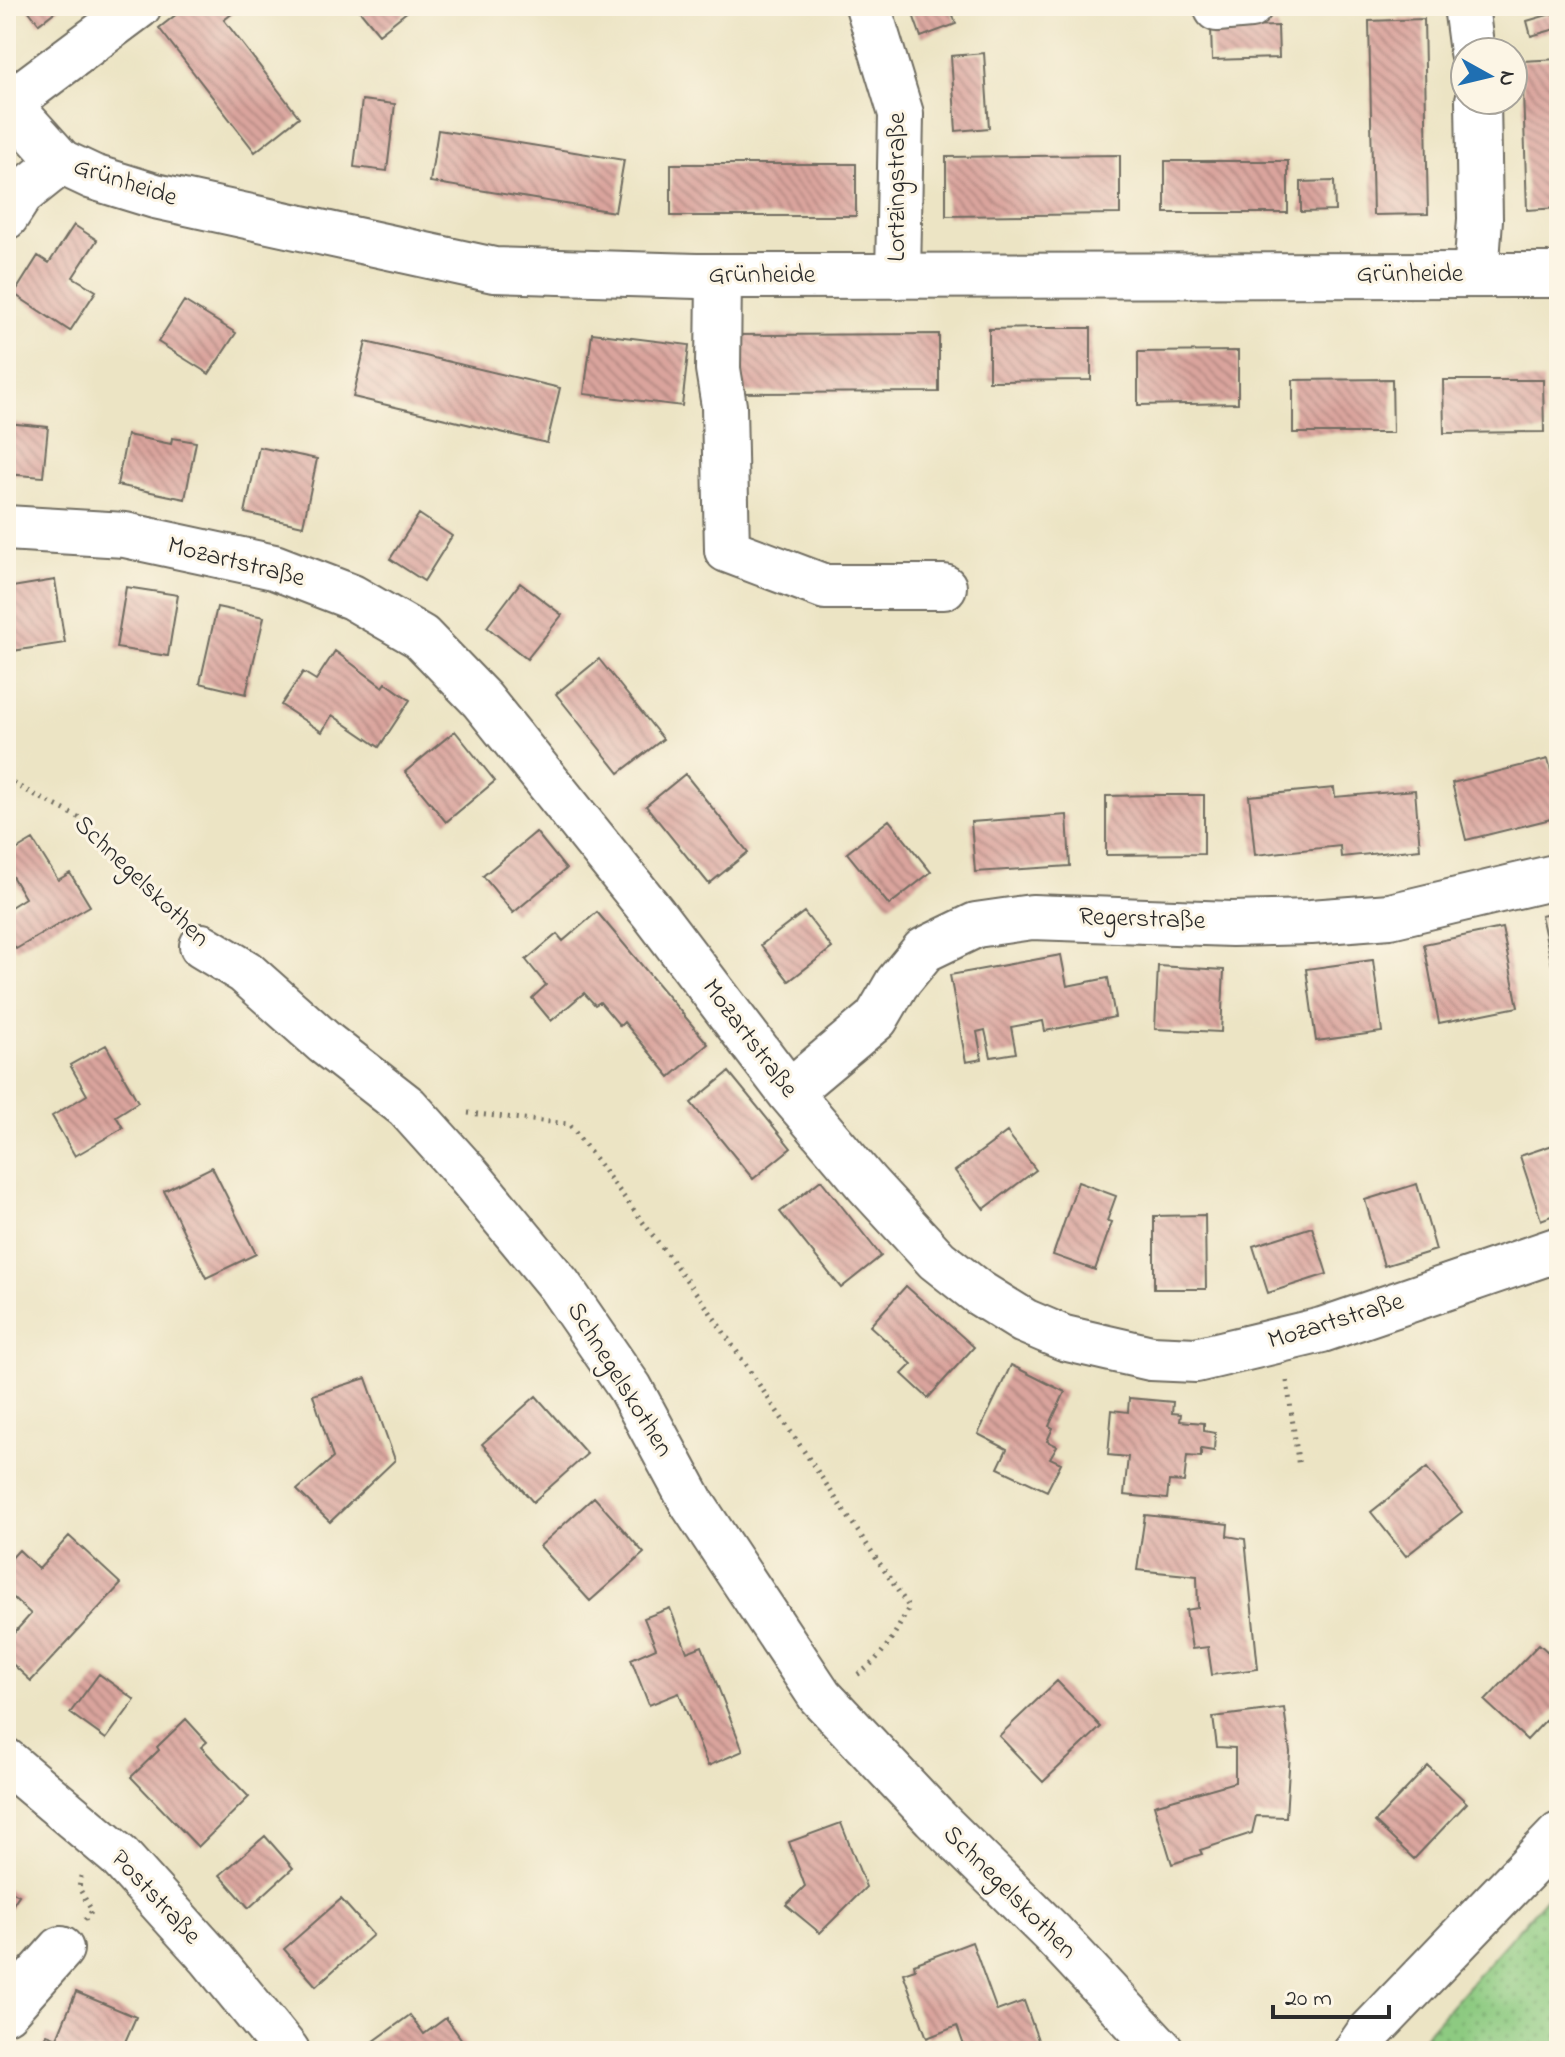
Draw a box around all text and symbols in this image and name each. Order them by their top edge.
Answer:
north arrow [1449,36,1529,116]
text: N [1489,69,1523,88]
street label: Lortzingstraße [879,112,917,262]
street label: Grünheide [68,148,182,218]
street label: Grünheide [1357,256,1464,294]
street label: Grünheide [709,257,816,295]
street label: Mozartstraße [163,528,309,598]
street label: Schnegelskothen [64,807,218,957]
street label: Regerstraße [1078,899,1206,941]
street label: Mozartstraße [692,972,807,1107]
street label: Mozartstraße [1263,1283,1409,1361]
street label: Schnegelskothen [556,1295,682,1465]
street label: Schnegelskothen [933,1817,1085,1969]
street label: Poststraße [101,1842,209,1954]
scale bar [1273,1969,1389,2019]
text: 20 m [1285,1982,1332,2017]

